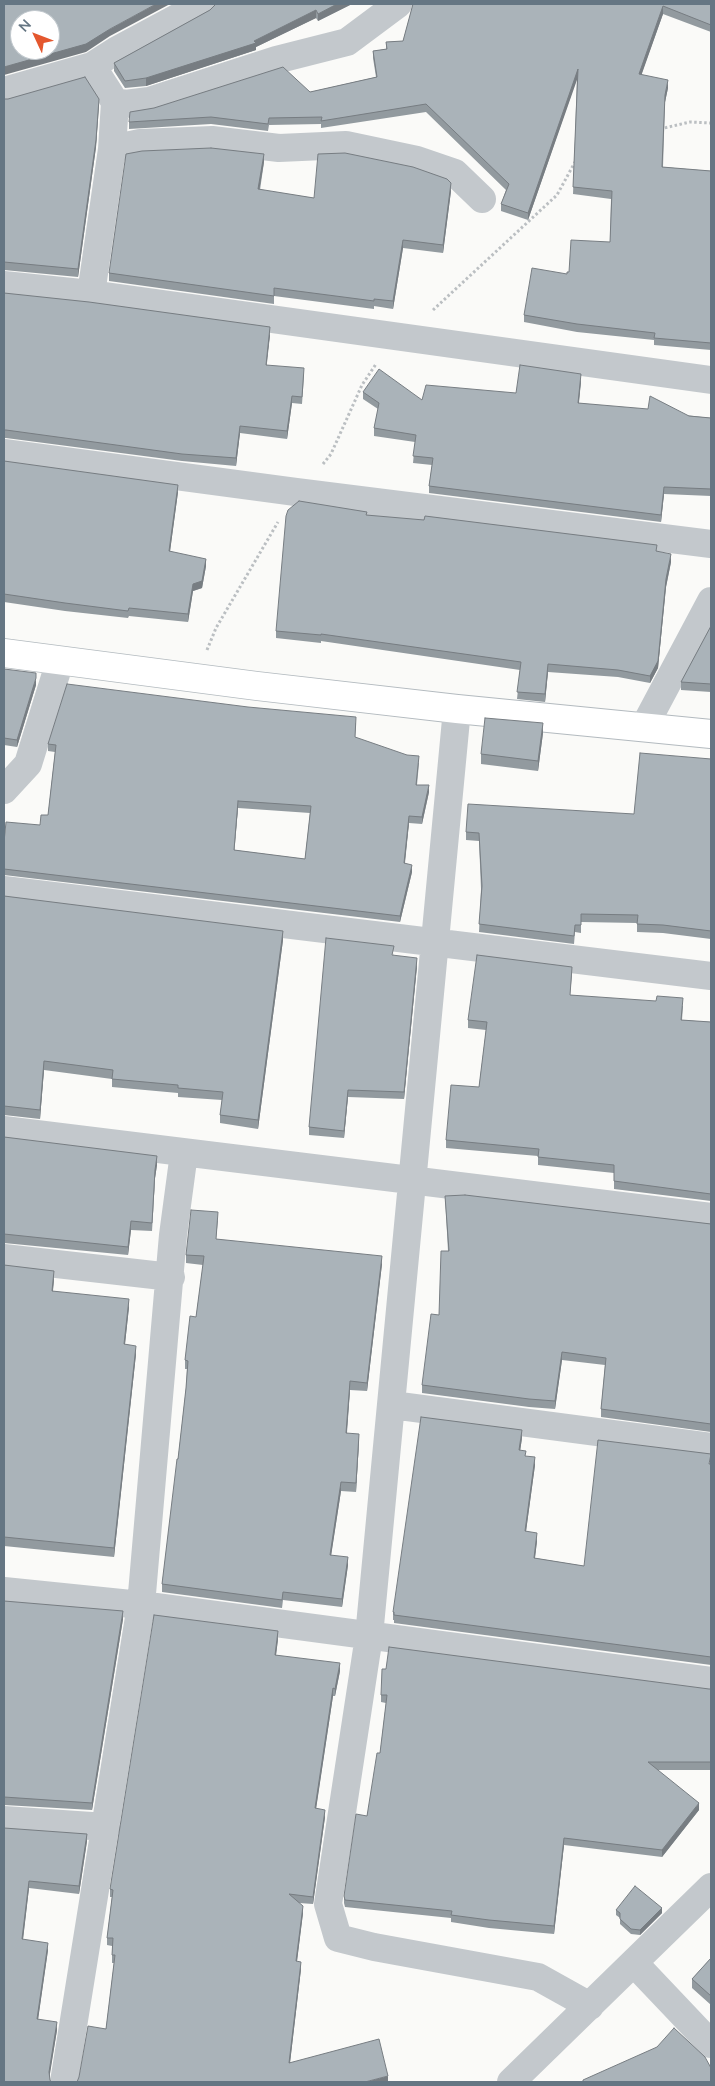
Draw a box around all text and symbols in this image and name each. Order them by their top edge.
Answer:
north arrow [10,10,60,60]
text: N [15,15,35,35]

